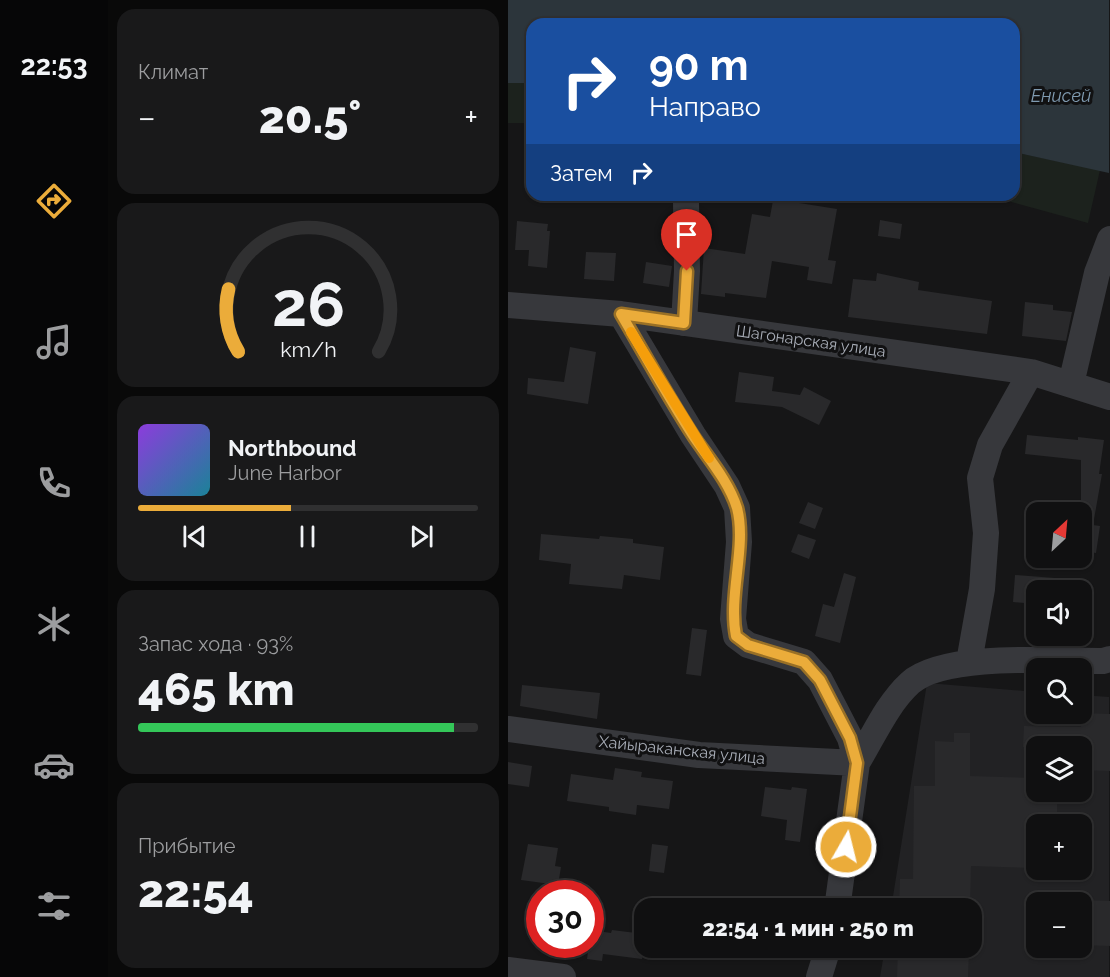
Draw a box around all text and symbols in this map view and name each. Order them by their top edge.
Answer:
text: 90 m [649,41,749,90]
icon: right [550,42,628,120]
text: 22:53 [20,50,88,81]
text: Климат [138,60,208,84]
water label: Енисей [1031,85,1091,106]
text: 20.5° [259,91,361,144]
text: Направо [649,91,761,122]
text: − [138,98,156,137]
text: + [464,98,478,137]
icon: right [625,156,658,189]
text: Затем [550,160,613,186]
icon: directions [33,180,75,222]
pin [661,209,712,271]
icon: arrive [670,218,703,251]
text: 26 [271,267,345,341]
icon: music [33,321,75,363]
street label: Шагонарская улица [735,321,887,361]
text: km/h [280,337,336,362]
text: Northbound [228,435,357,461]
text: June Harbor [228,461,342,485]
icon: phone [33,462,75,504]
north arrow [1026,502,1092,568]
map controls [1026,502,1092,958]
icon: previous [178,520,211,553]
icon: pause [291,520,324,553]
icon: next [405,520,438,553]
button: sound [1026,580,1092,646]
icon: climate [33,603,75,645]
text: Запас хода · 93% [138,632,293,656]
button: search [1026,658,1092,724]
text: 465 km [138,663,295,716]
street label: Хайыраканская улица [598,732,766,768]
button: layers [1026,736,1092,802]
icon: car [33,744,75,786]
button: + [1026,814,1092,880]
position arrow [814,815,878,879]
text: Прибытие [138,834,235,858]
text: 22:54 [138,865,254,918]
speed limit sign: 30 [526,880,604,958]
icon: filters [33,885,75,927]
button: − [1026,892,1092,958]
text: 22:54 · 1 мин · 250 m [702,915,914,941]

